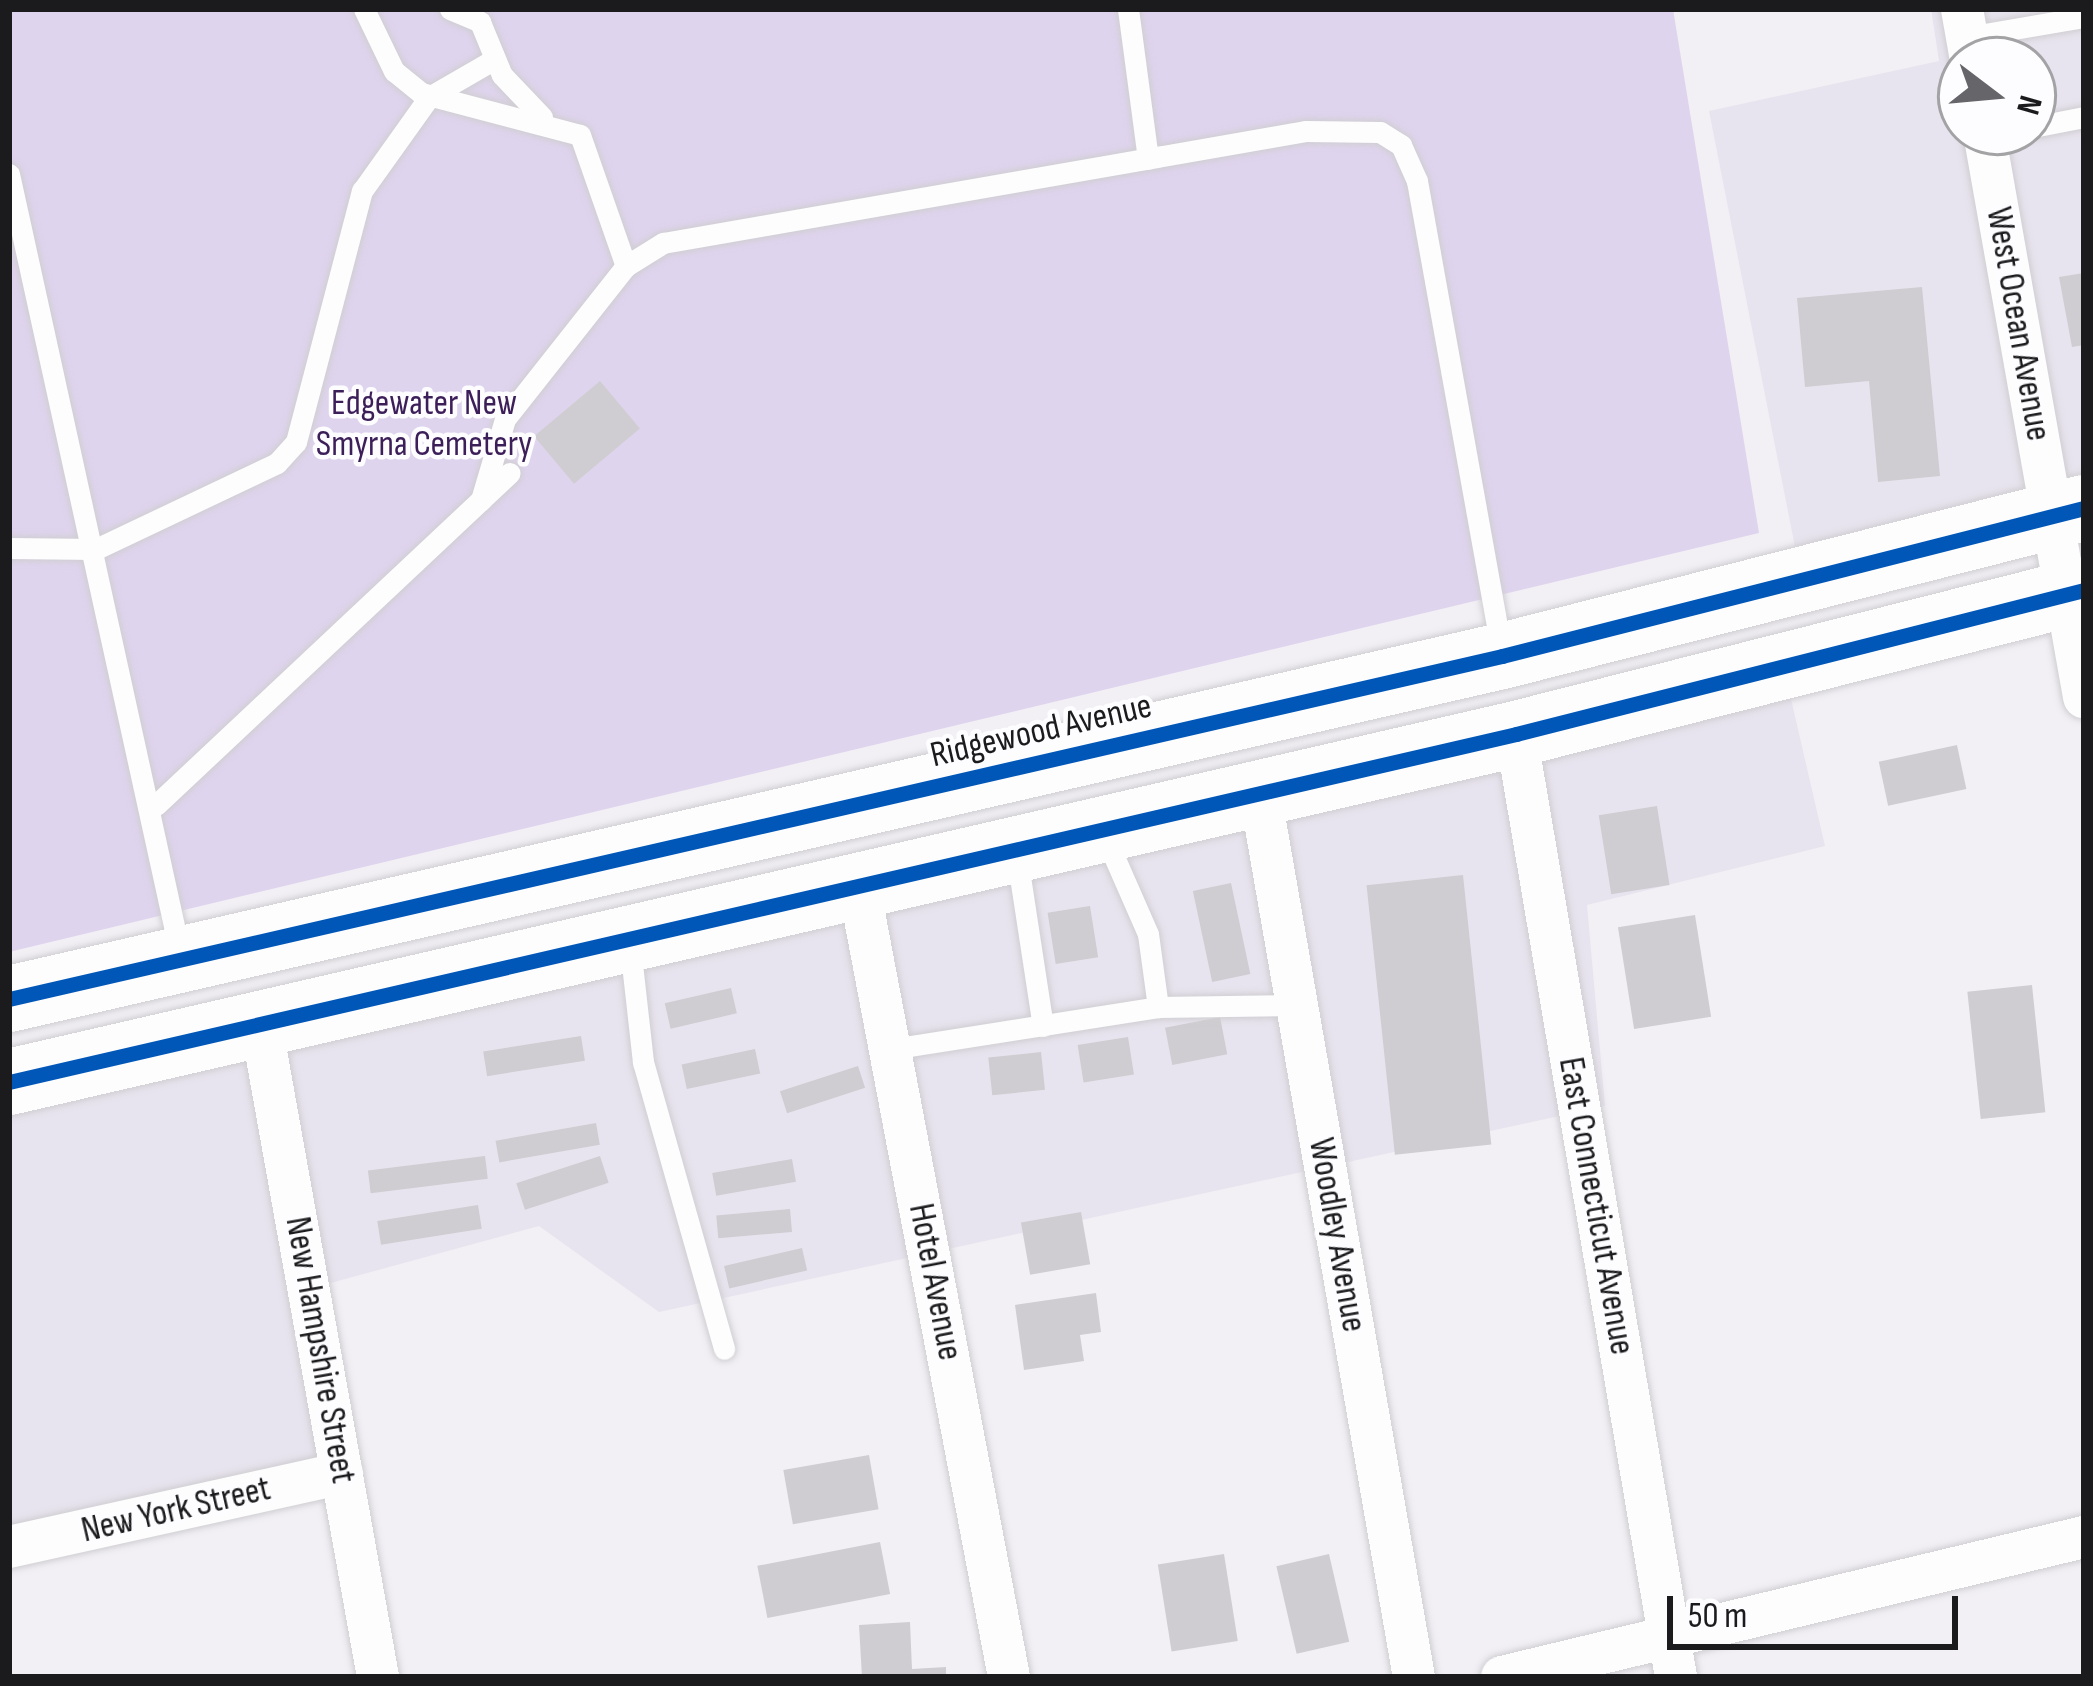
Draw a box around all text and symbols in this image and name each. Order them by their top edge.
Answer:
north arrow [1937,36,2057,156]
text: N [2007,91,2050,119]
street label: West Ocean Avenue [1976,204,2060,444]
park label: Edgewater New Smyrna Cemetery [316,381,532,466]
street label: Ridgewood Avenue [926,685,1156,777]
street label: East Connecticut Avenue [1549,1054,1643,1358]
street label: Woodley Avenue [1299,1135,1375,1335]
street label: Hotel Avenue [899,1200,971,1364]
street label: New Hampshire Street [275,1213,365,1487]
street label: New York Street [77,1467,275,1553]
scale bar [1673,1572,1964,1646]
text: 50 m [1688,1595,1747,1638]

